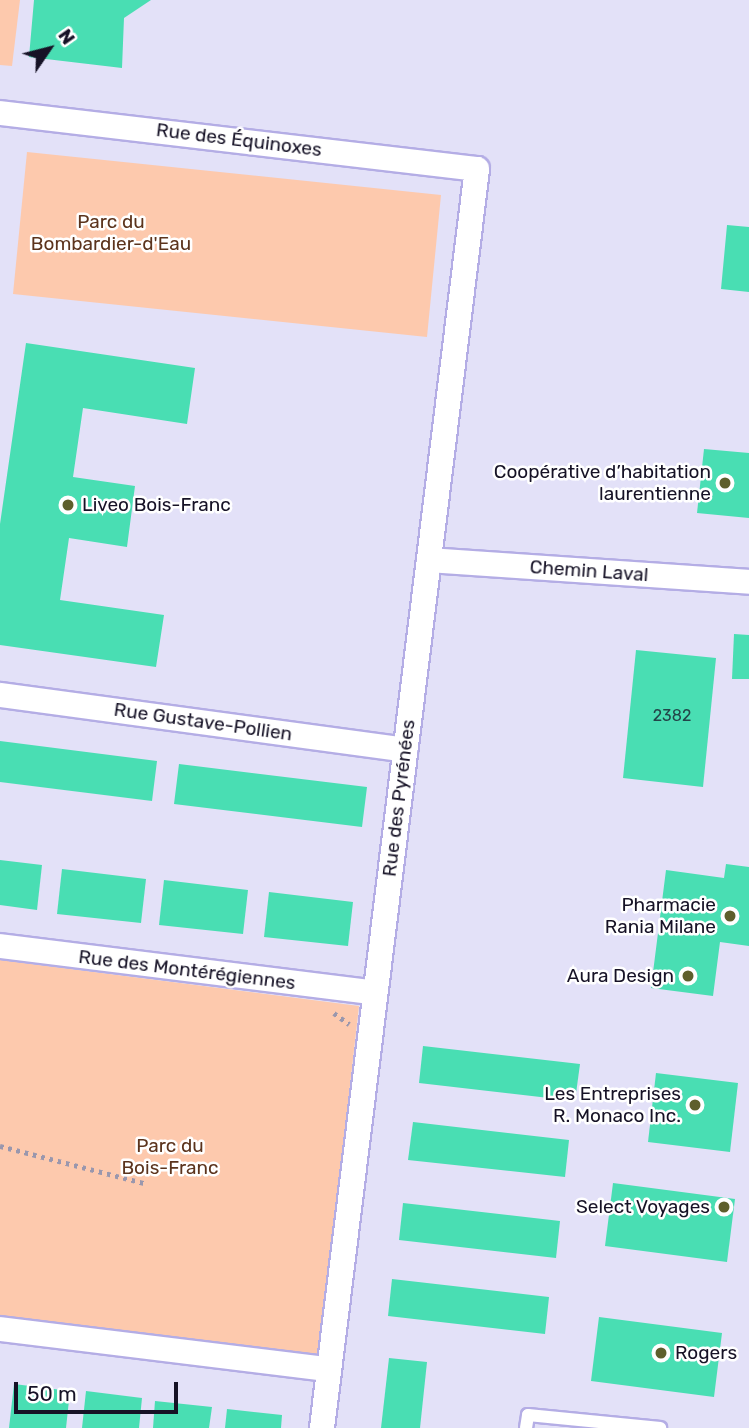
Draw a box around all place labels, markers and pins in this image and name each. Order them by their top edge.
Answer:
place label: Coopérative d’habitation laurentienne [494,461,711,505]
marker: Coopérative d’habitation laurentienne [717,475,733,491]
place label: Liveo Bois-Franc [82,494,231,516]
marker: Liveo Bois-Franc [60,497,76,513]
place label: Pharmacie Rania Milane [605,894,716,938]
marker: Pharmacie Rania Milane [722,908,738,924]
place label: Aura Design [567,965,674,987]
marker: Aura Design [680,968,696,984]
place label: Les Entreprises R. Monaco Inc. [544,1083,681,1127]
marker: Les Entreprises R. Monaco Inc. [687,1097,703,1113]
place label: Select Voyages [575,1196,710,1218]
marker: Select Voyages [716,1199,732,1215]
place label: Rogers [675,1342,737,1364]
marker: Rogers [653,1345,669,1361]

